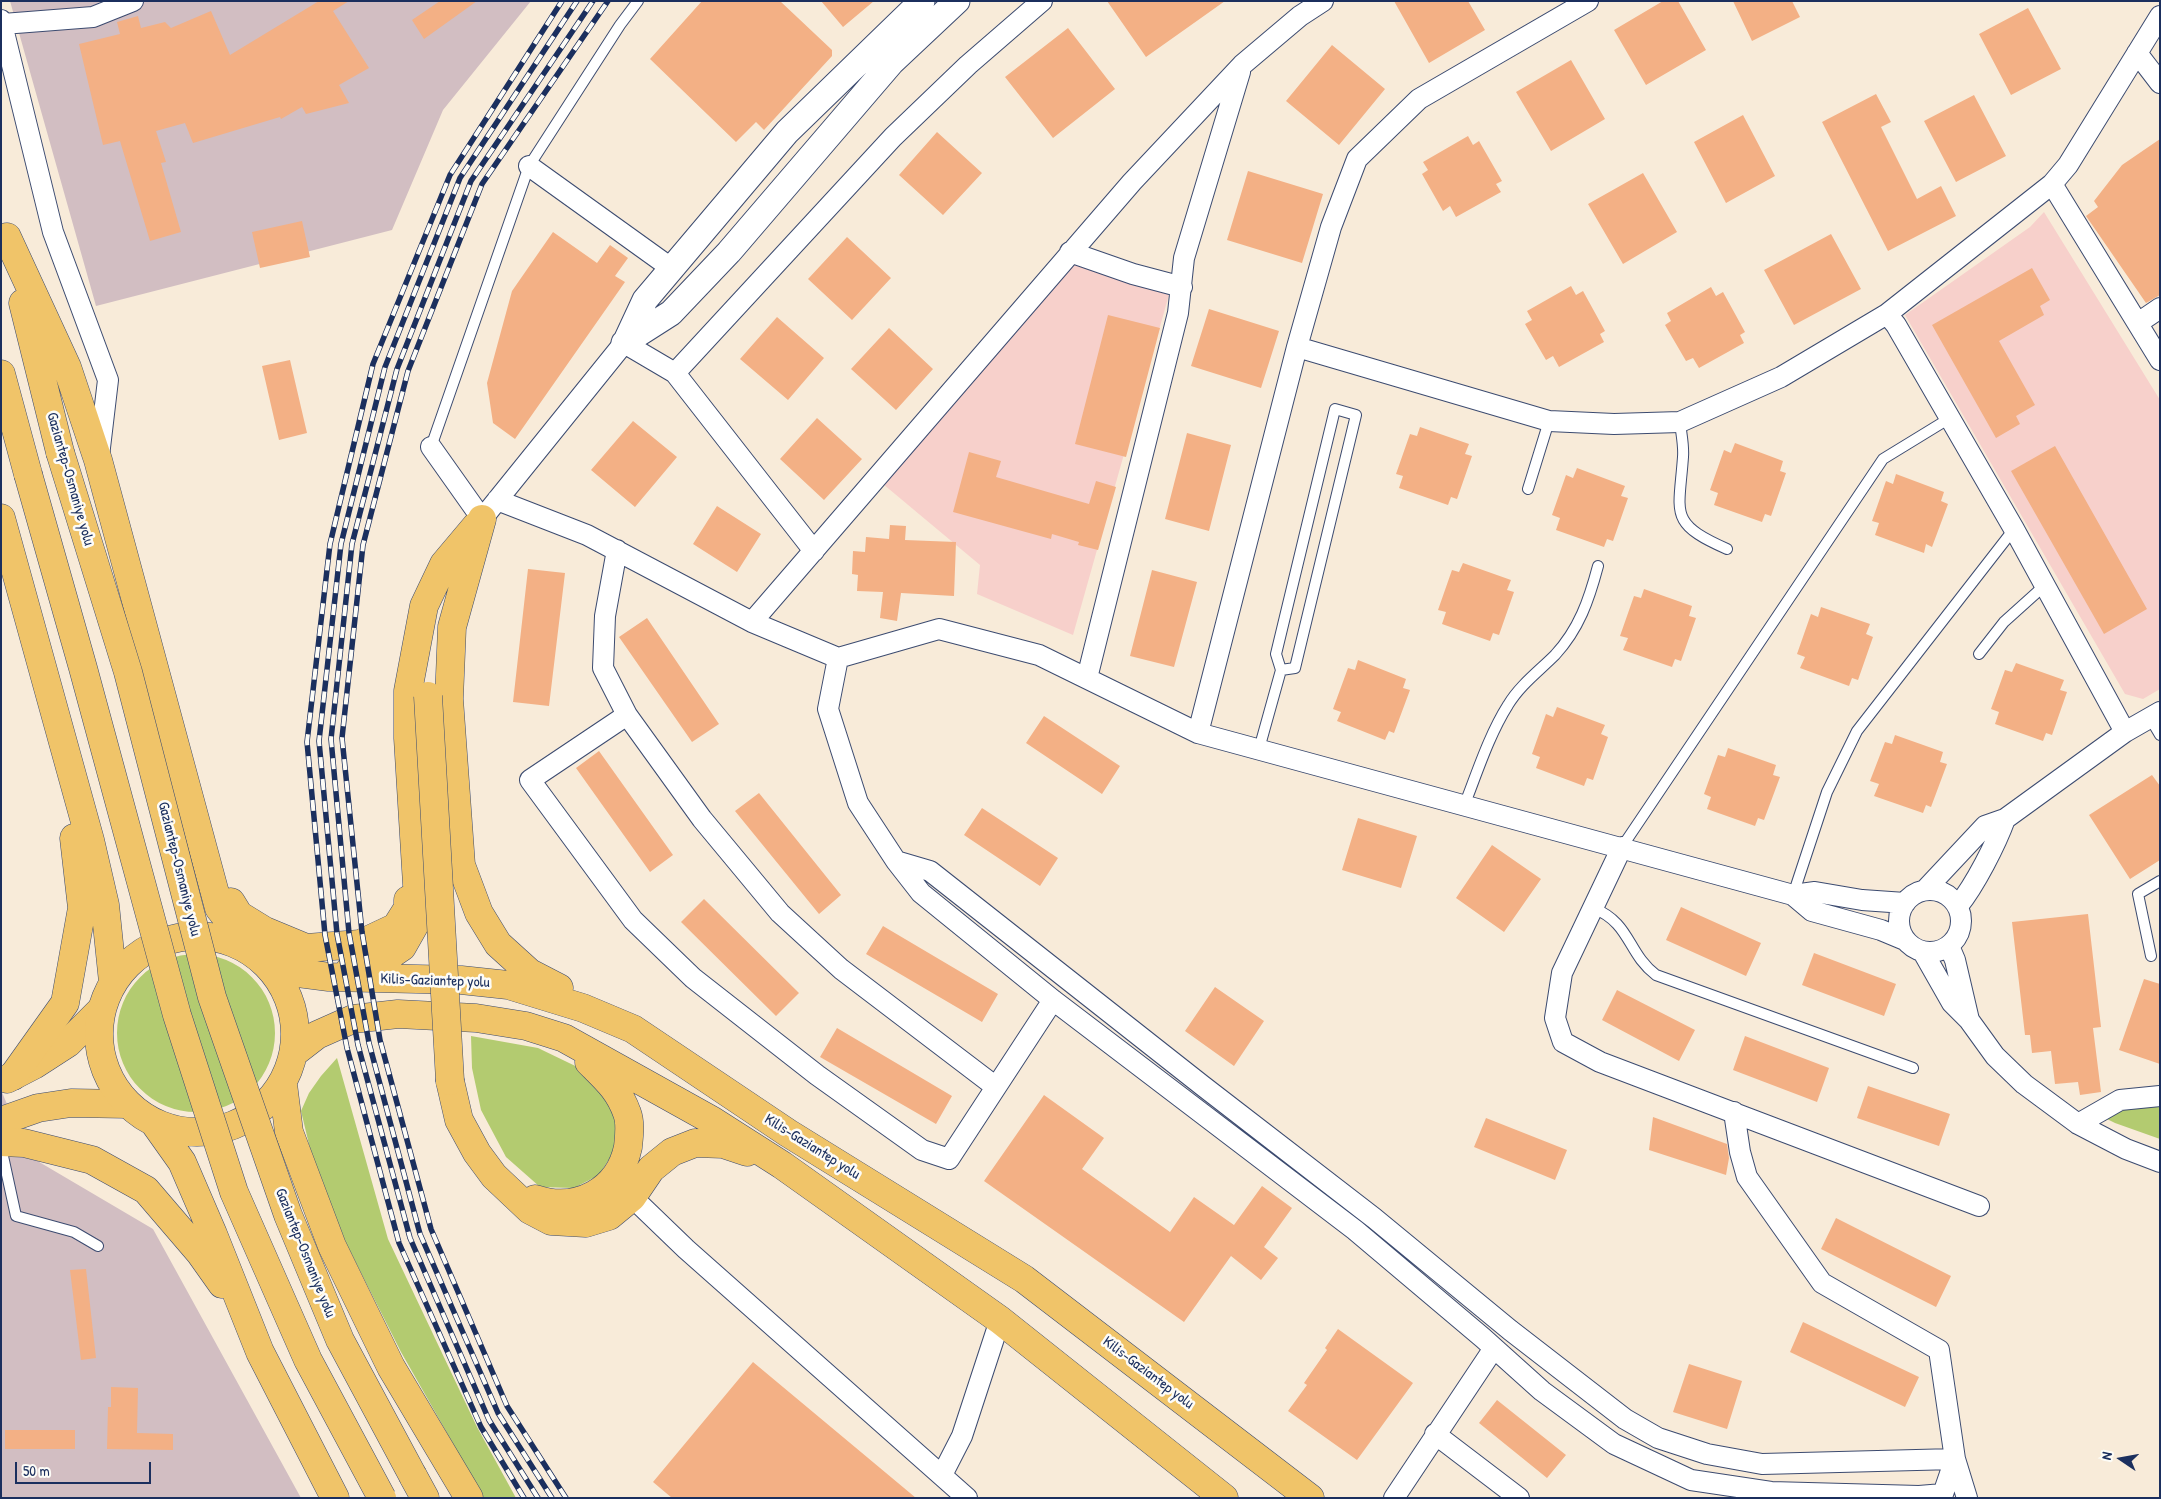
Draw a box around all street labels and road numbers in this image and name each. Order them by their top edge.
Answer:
street label: Gaziantep-Osmaniye yolu [42,410,98,548]
street label: Gaziantep-Osmaniye yolu [154,800,204,938]
street label: Kilis-Gaziantep yolu [380,970,490,992]
street label: Kilis-Gaziantep yolu [761,1110,863,1184]
street label: Gaziantep-Osmaniye yolu [271,1186,339,1320]
street label: Kilis-Gaziantep yolu [1099,1333,1197,1413]

